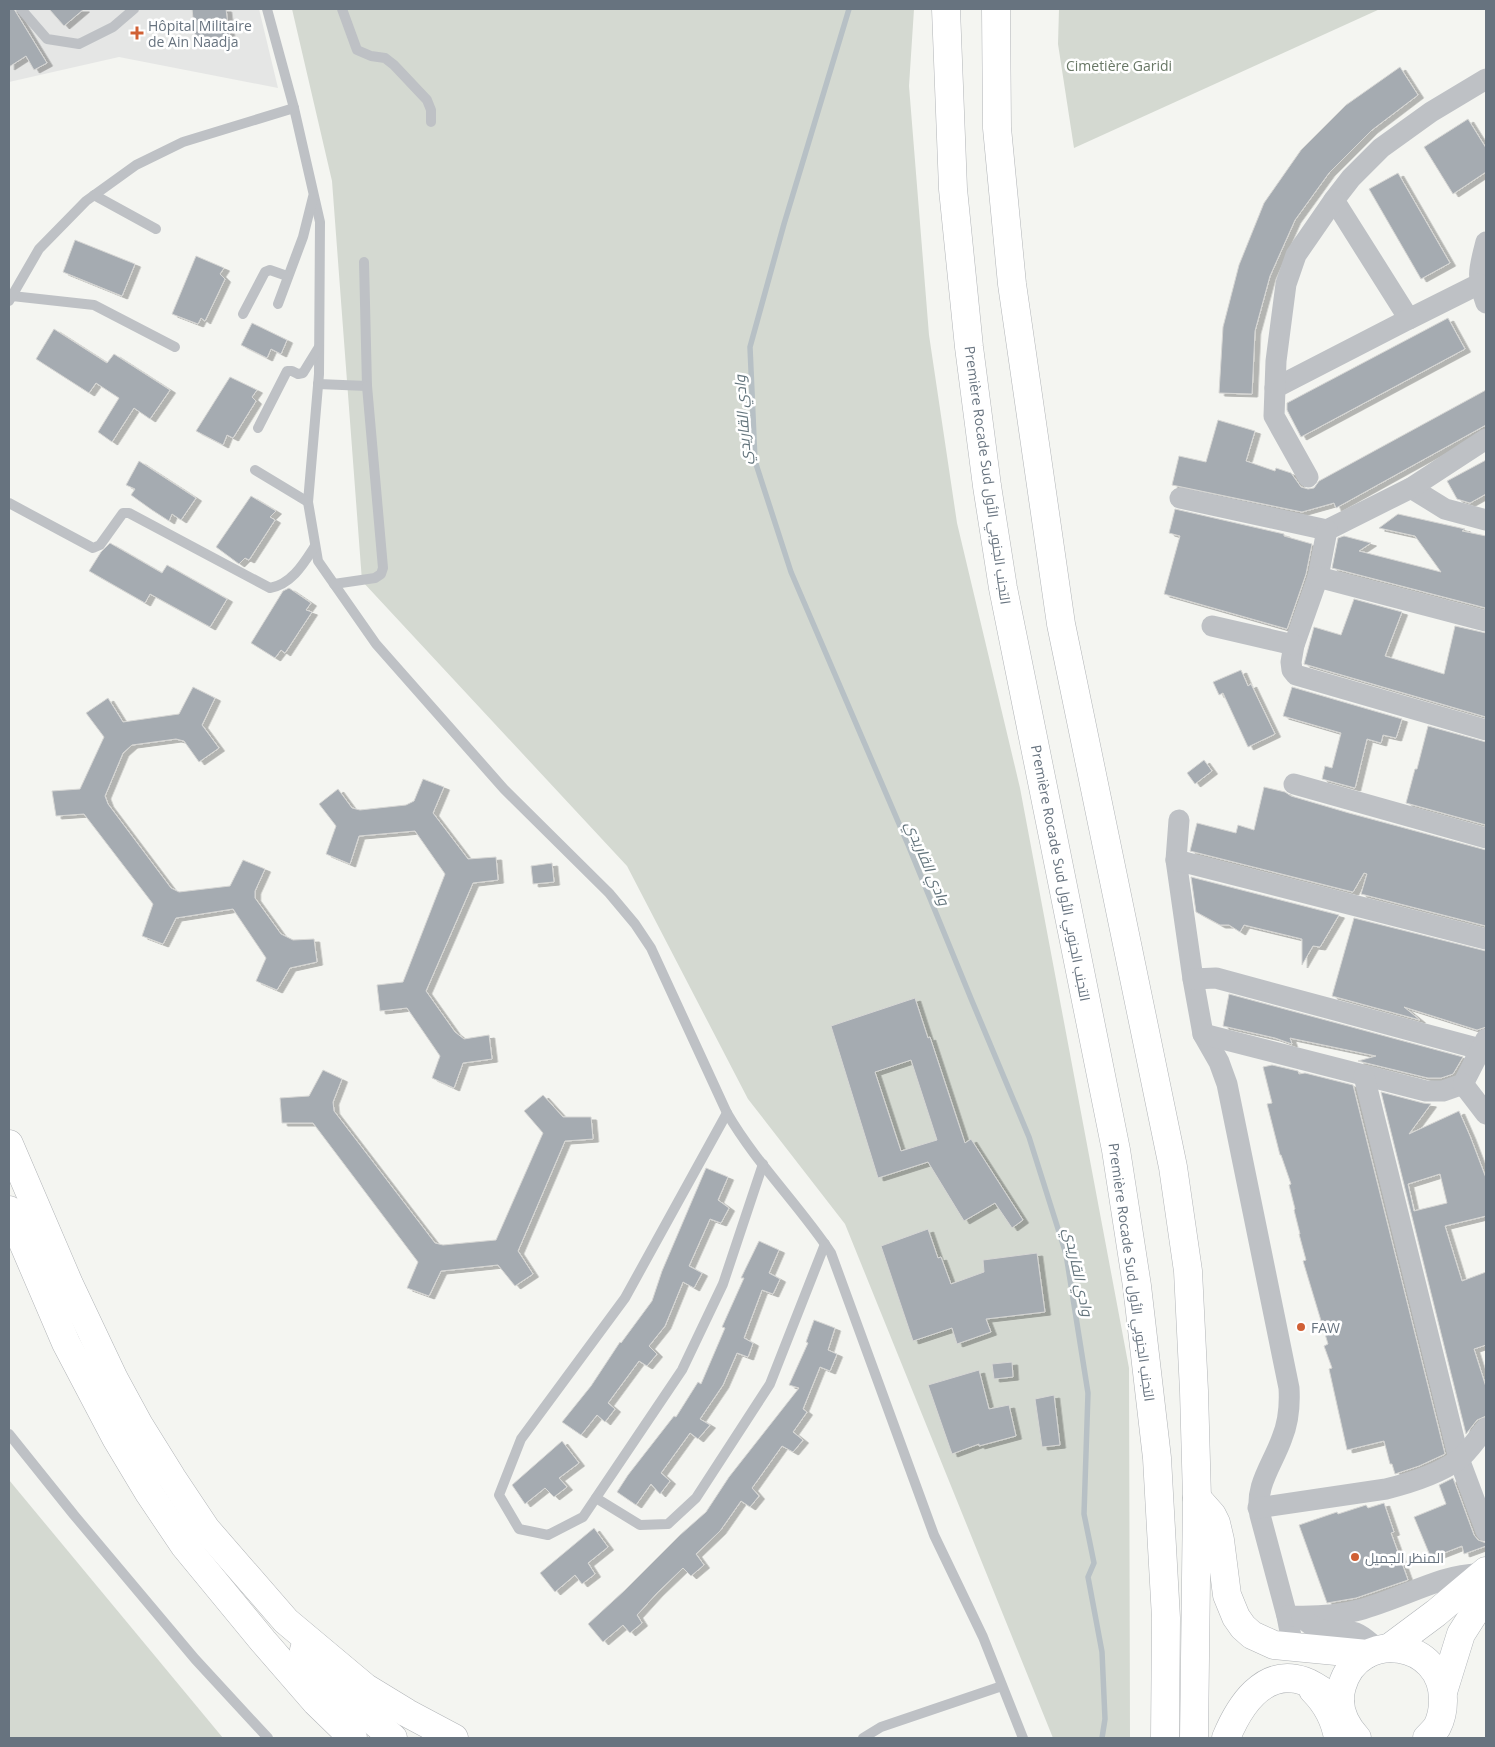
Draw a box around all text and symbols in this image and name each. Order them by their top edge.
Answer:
place label: Hôpital Militaire de Ain Naadja [148,16,252,51]
marker: Hôpital Militaire de Ain Naadja [130,26,144,40]
park label: Cimetière Garidi [1066,56,1172,75]
street label: Première Rocade Sud التجنب الجنوبي الأول [957,345,1016,606]
water label: وادي القاريدي [729,374,758,465]
street label: Première Rocade Sud التجنب الجنوبي الأول [1024,743,1095,1003]
water label: وادي القاريدي [899,818,955,910]
street label: Première Rocade Sud التجنب الجنوبي الأول [1101,1142,1160,1403]
water label: وادي القاريدي [1057,1226,1098,1319]
place label: FAW [1311,1318,1340,1337]
marker: FAW [1295,1321,1307,1333]
place label: المنظر الجميل [1365,1548,1444,1567]
marker: المنظر الجميل [1349,1551,1361,1563]

